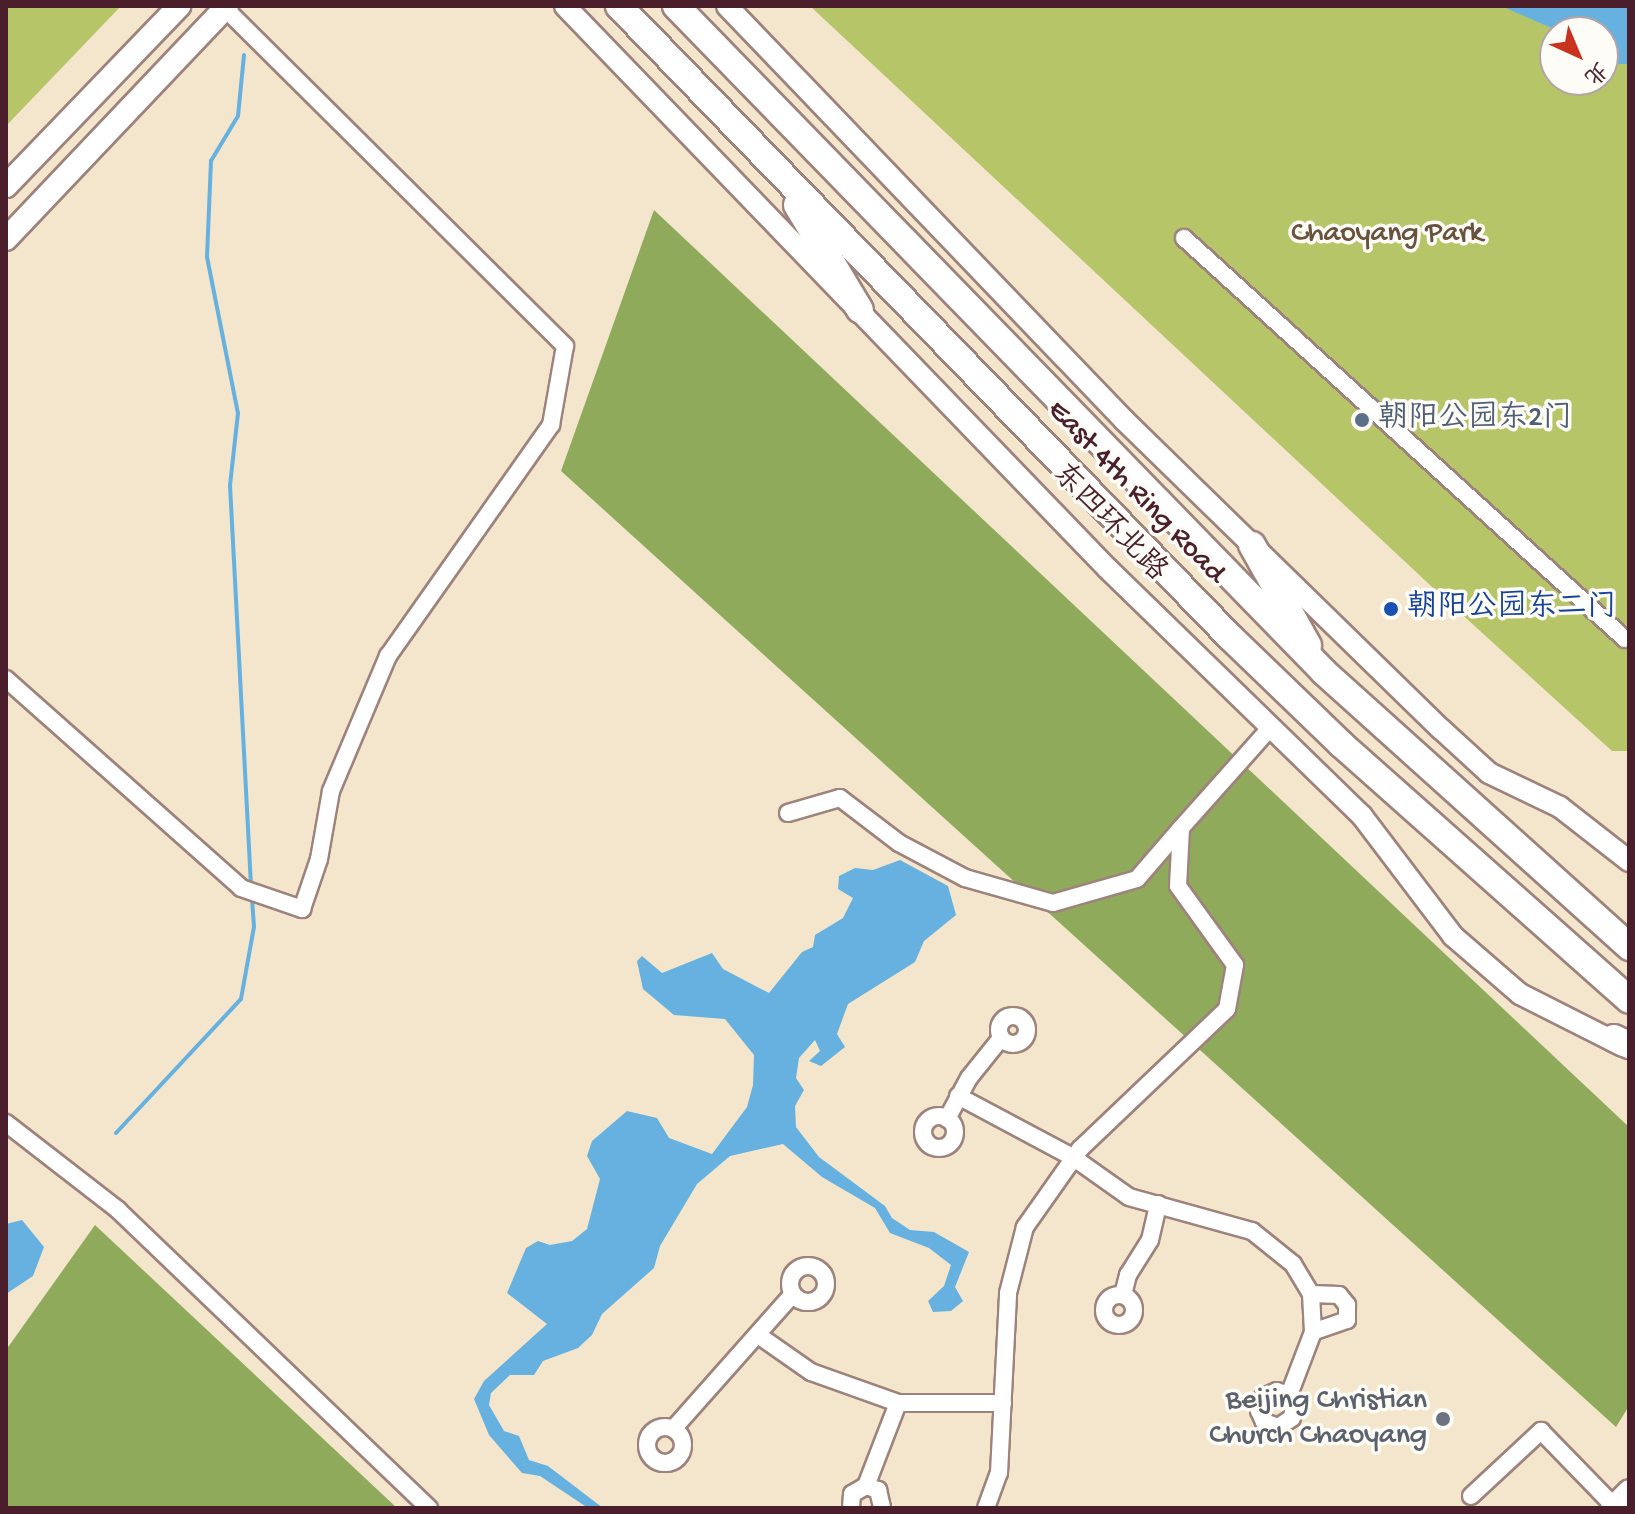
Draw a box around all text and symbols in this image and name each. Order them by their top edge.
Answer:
north arrow [1539,16,1619,96]
text: 北 [1577,55,1611,89]
park label: Chaoyang Park [1291,217,1483,253]
street label: East 4th Ring Road [1038,394,1232,592]
place label: 朝阳公园东2门 [1378,402,1573,438]
marker: 朝阳公园东2门 [1353,411,1371,429]
street label: 东四环北路 [1043,458,1173,590]
place label: 朝阳公园东二门 [1407,591,1617,627]
marker: 朝阳公园东二门 [1382,600,1400,618]
place label: Beijing Christian Church Chaoyang [1209,1384,1427,1454]
marker: Beijing Christian Church Chaoyang [1434,1410,1452,1428]

